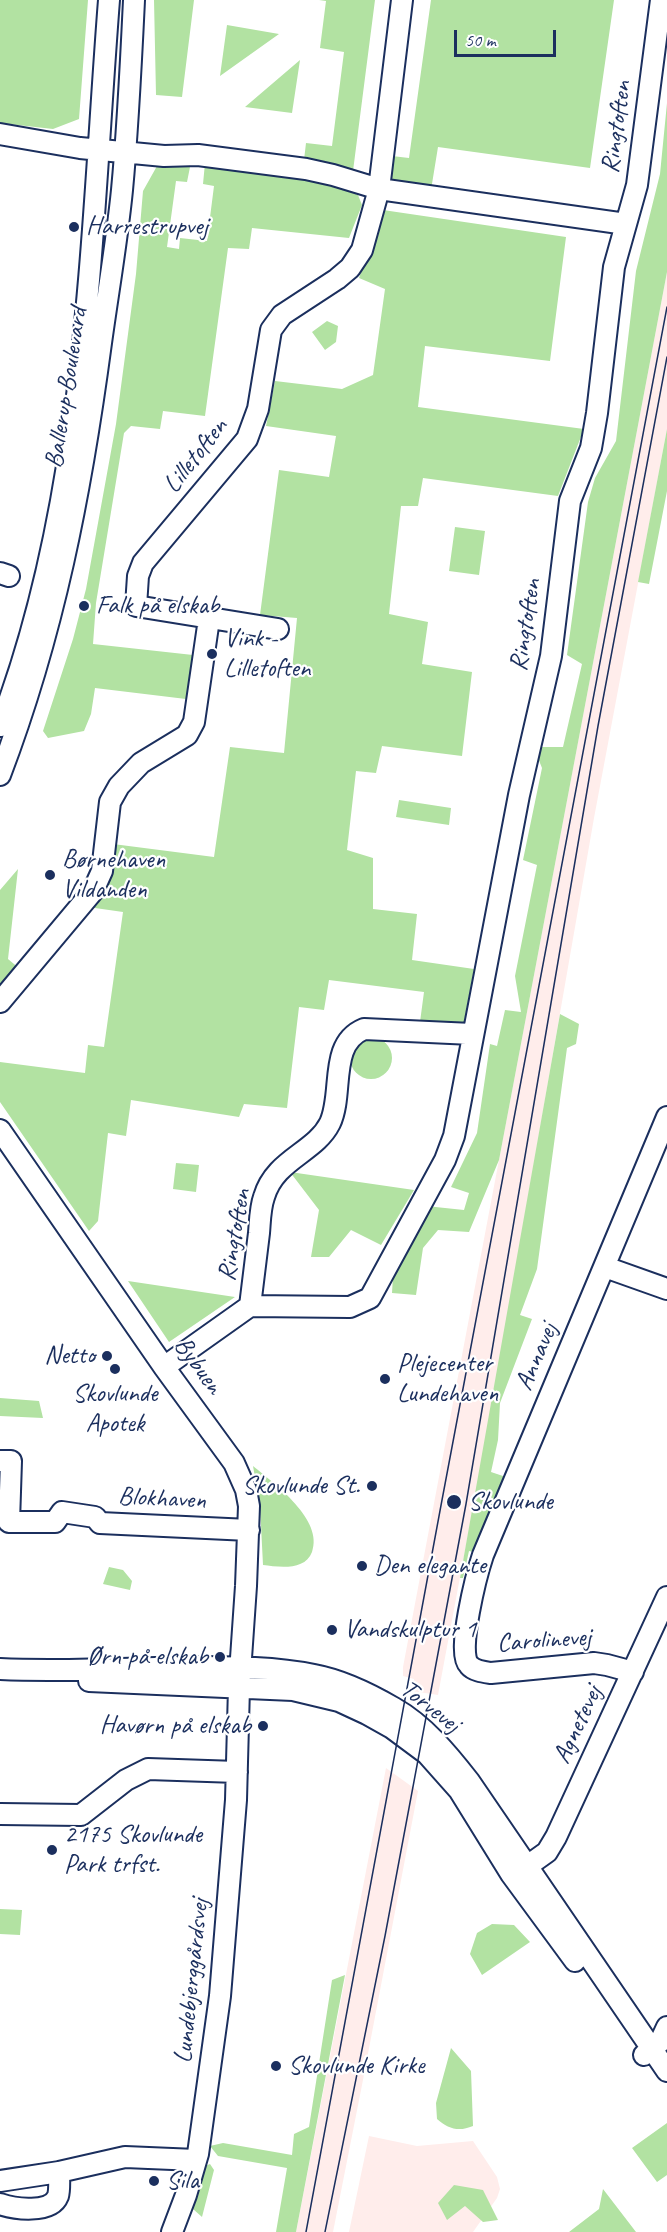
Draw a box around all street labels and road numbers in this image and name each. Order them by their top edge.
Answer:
street label: Ringtoften [595,79,639,175]
street label: Ballerup Boulevard [39,306,95,470]
street label: Lilletoften [157,412,235,500]
street label: Ringtoften [503,577,549,673]
street label: Ringtoften [212,1187,258,1283]
street label: Annavej [509,1319,565,1395]
street label: Bybuen [167,1331,229,1401]
street label: Blokhaven [117,1481,207,1517]
street label: Carolinevej [496,1622,592,1660]
street label: Torvevej [394,1674,466,1740]
street label: Agnetevej [547,1681,609,1769]
street label: Lundebjerggårdsvej [168,1897,216,2065]

